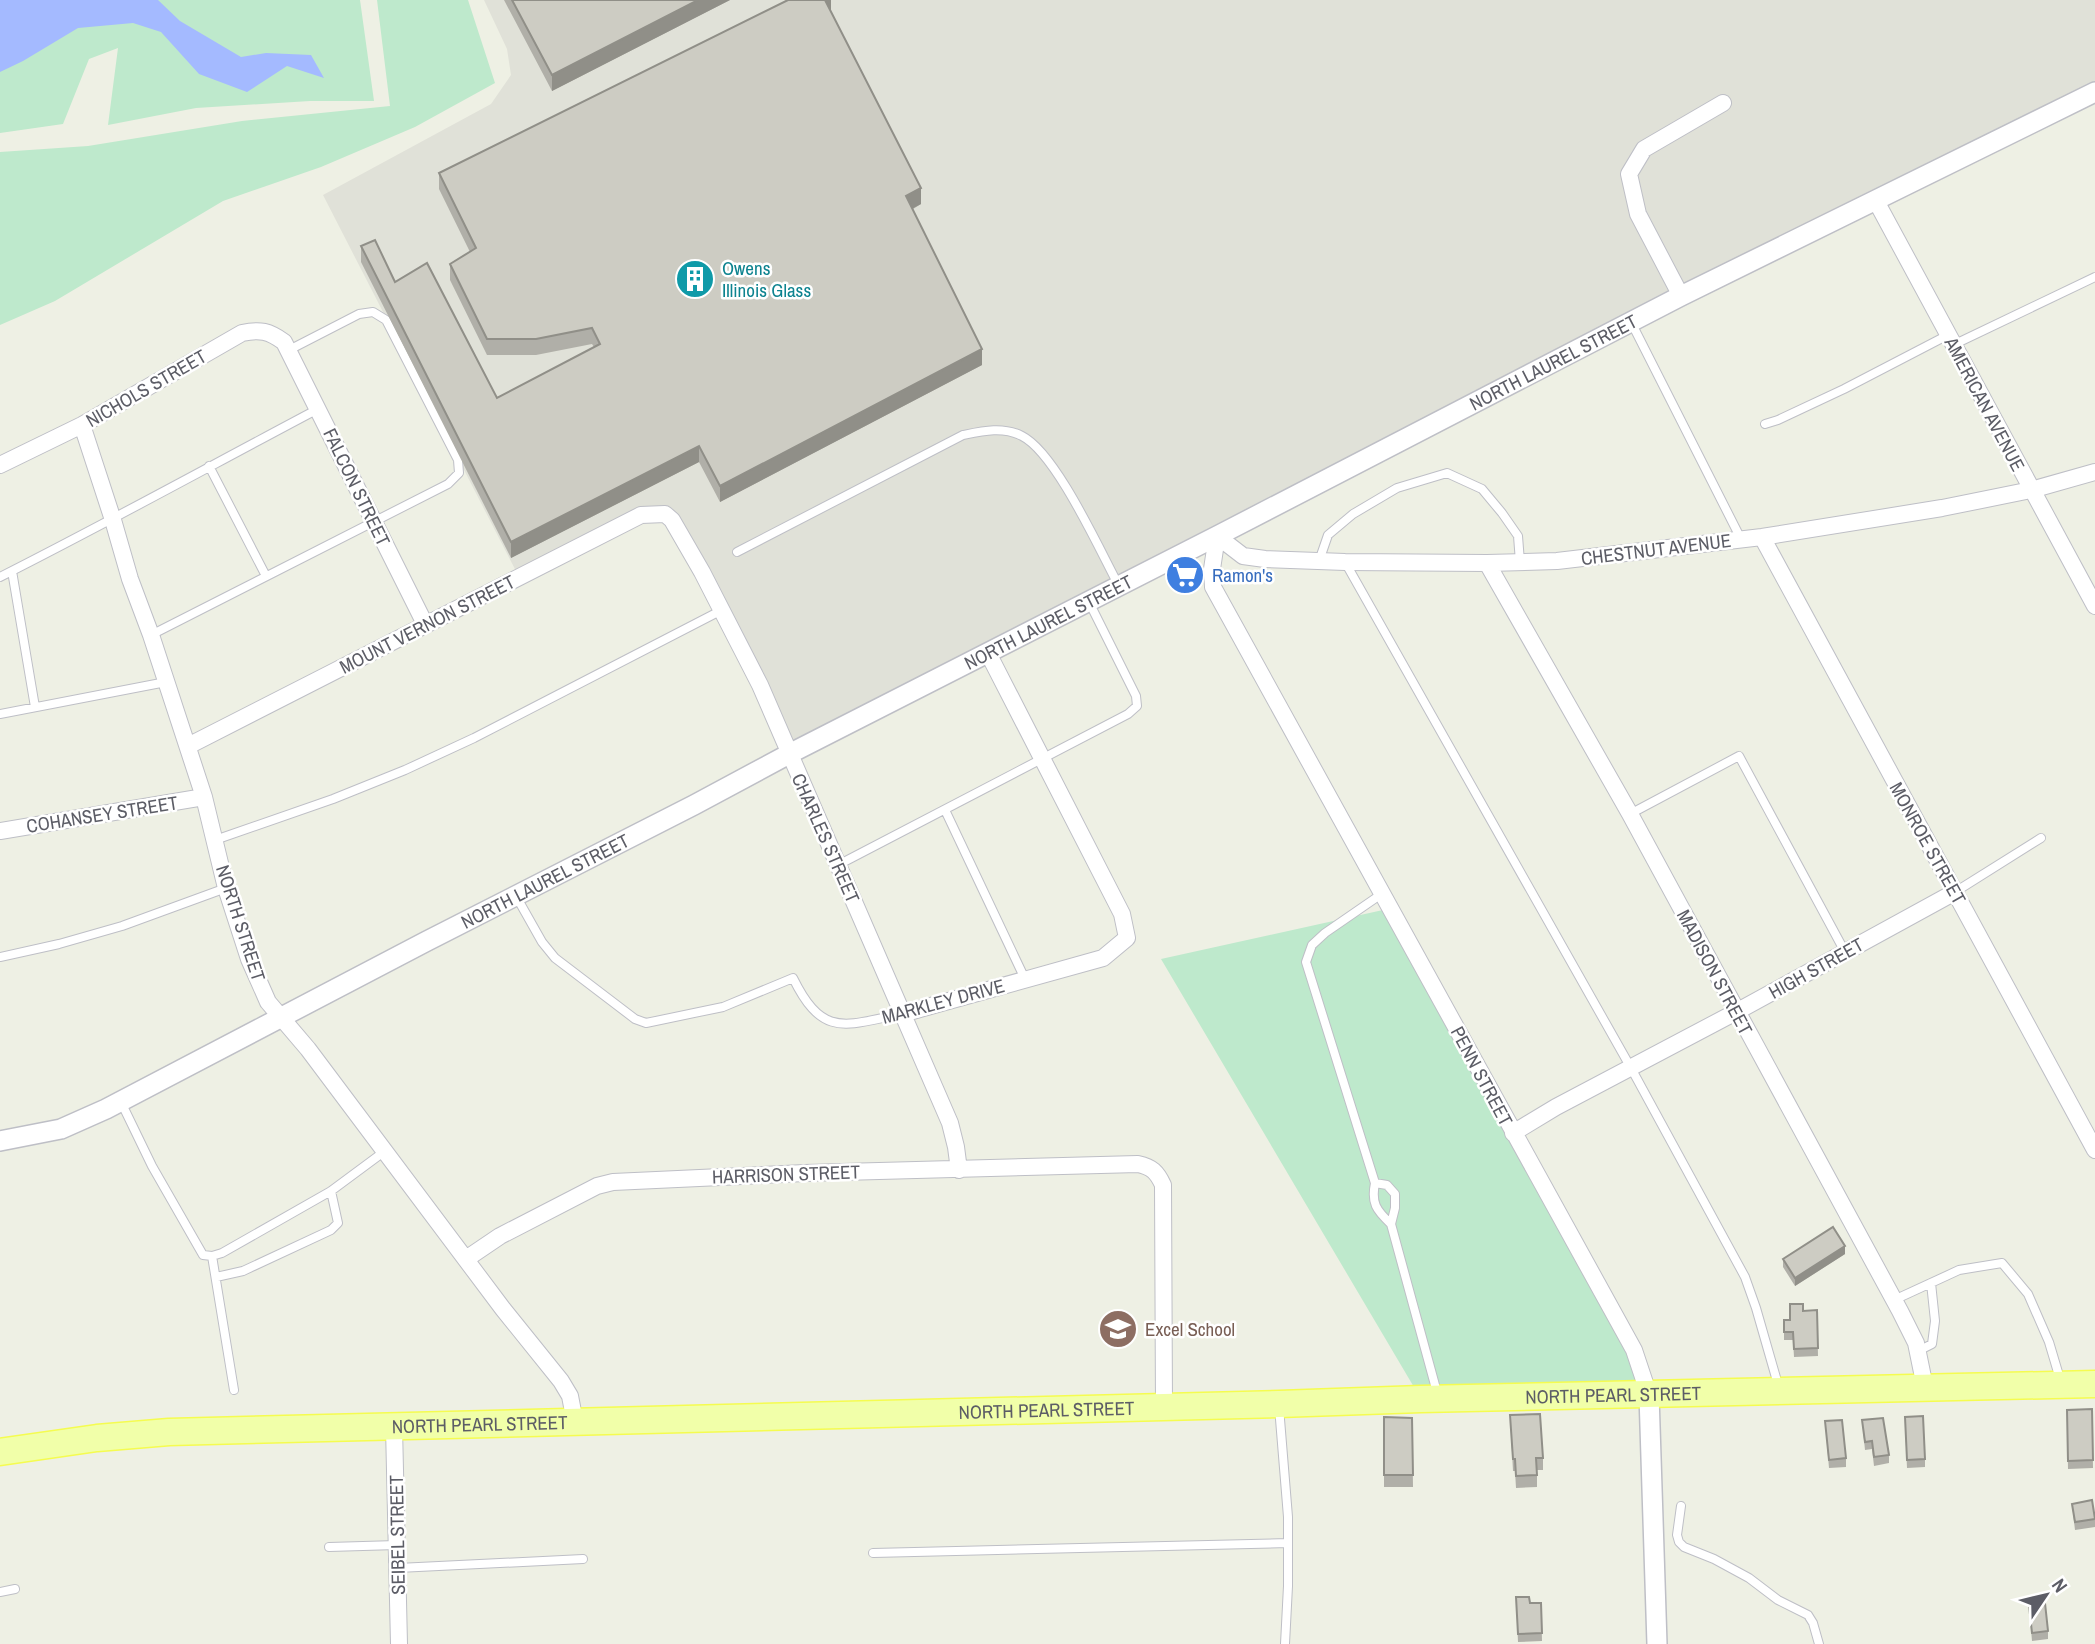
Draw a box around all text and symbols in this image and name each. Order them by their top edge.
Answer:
place label: Owens Illinois Glass [722,255,811,303]
building icon: Owens Illinois Glass [674,258,716,300]
street label: NORTH LAUREL STREET [1465,308,1642,416]
street label: AMERICAN AVENUE [1938,331,2031,476]
street label: NICHOLS STREET [81,343,211,433]
street label: FALCON STREET [317,424,397,551]
street label: CHESTNUT AVENUE [1579,527,1733,571]
supermarket icon: Ramon's [1164,554,1206,596]
place label: Ramon's [1212,562,1273,588]
street label: MOUNT VERNON STREET [335,568,520,680]
street label: NORTH LAUREL STREET [960,568,1137,676]
street label: CHARLES STREET [786,769,866,907]
street label: MONROE STREET [1884,777,1973,909]
street label: COHANSEY STREET [24,789,180,839]
street label: NORTH LAUREL STREET [456,827,634,935]
street label: NORTH STREET [210,861,272,985]
street label: MADISON STREET [1671,905,1759,1040]
street label: HIGH STREET [1764,931,1869,1005]
street label: MARKLEY DRIVE [879,972,1007,1030]
street label: PENN STREET [1445,1022,1519,1131]
street label: HARRISON STREET [712,1158,861,1190]
school or university icon: Excel School [1097,1308,1139,1350]
place label: Excel School [1145,1316,1235,1342]
street label: NORTH PEARL STREET [1525,1380,1702,1410]
street label: NORTH PEARL STREET [958,1395,1135,1425]
street label: NORTH PEARL STREET [391,1409,568,1439]
street label: SEIBEL STREET [383,1474,411,1595]
north arrow [2011,1560,2081,1630]
text: N [2046,1573,2074,1597]

